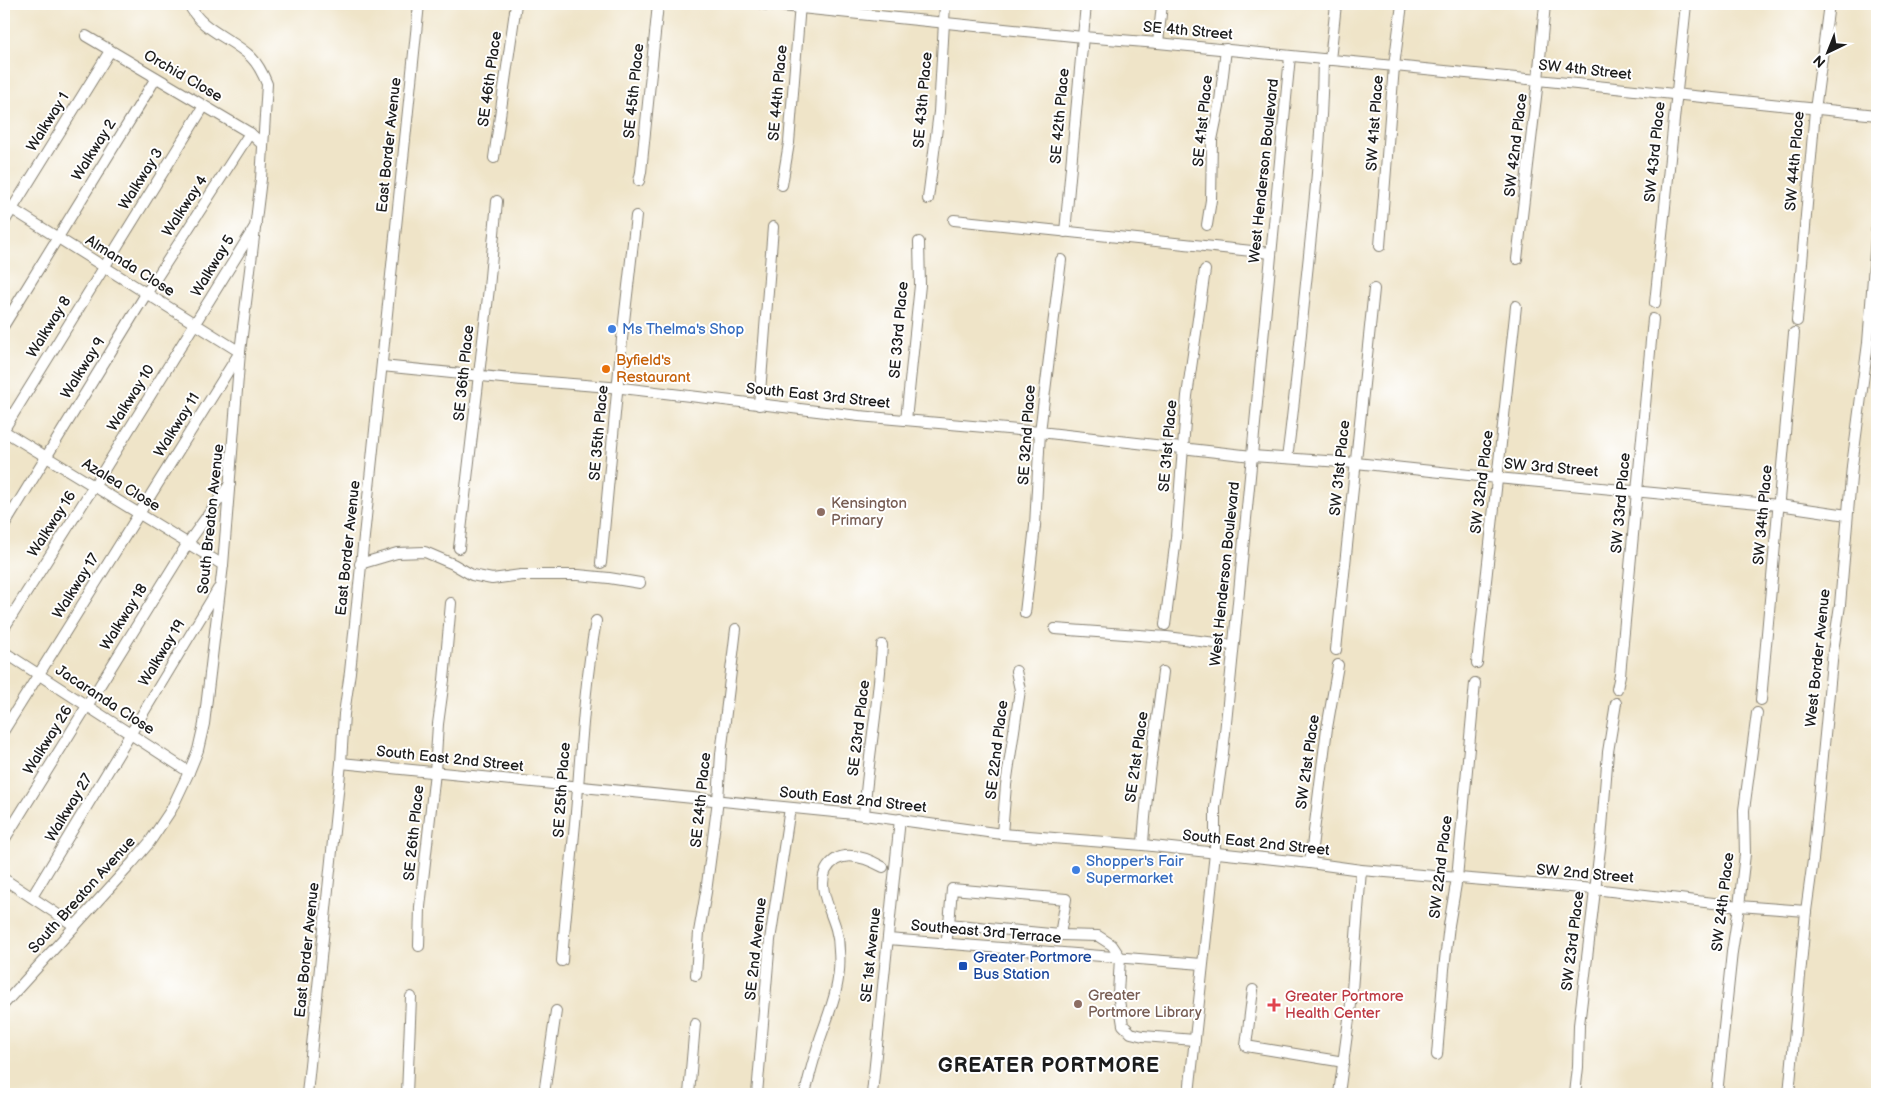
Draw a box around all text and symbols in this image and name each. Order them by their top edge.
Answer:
street label: SE 4th Street [1142,18,1234,44]
north arrow [1804,28,1854,78]
street label: SE 46th Place [474,30,506,128]
street label: SE 45th Place [620,42,648,140]
street label: SE 44th Place [764,44,792,142]
street label: Orchid Close [140,46,226,106]
street label: SE 43th Place [909,51,937,149]
text: N [1810,51,1829,71]
street label: SW 4th Street [1537,56,1633,84]
street label: SE 42th Place [1046,67,1074,165]
street label: SE 41st Place [1189,74,1217,168]
street label: SW 41st Place [1362,74,1388,171]
street label: East Border Avenue [372,76,406,213]
street label: West Henderson Boulevard [1245,78,1283,264]
street label: Walkway 1 [22,89,74,155]
street label: SW 42nd Place [1500,92,1532,198]
street label: SW 43rd Place [1640,101,1670,203]
street label: SW 44th Place [1781,110,1809,212]
street label: Walkway 2 [68,116,120,184]
street label: Walkway 3 [115,144,167,214]
street label: Walkway 4 [158,172,212,240]
street label: Almanda Close [82,231,178,301]
street label: Walkway 5 [187,232,239,300]
street label: SE 33rd Place [885,281,913,379]
street label: Walkway 8 [23,292,75,361]
place label: Ms Thelma's Shop [622,320,744,339]
marker: Ms Thelma's Shop [606,323,618,335]
street label: SE 36th Place [450,324,478,422]
street label: Walkway 9 [57,334,109,402]
place label: Byfield's Restaurant [616,351,691,387]
street label: Walkway 10 [103,361,159,435]
marker: Byfield's Restaurant [600,363,612,375]
street label: South East 3rd Street [745,379,892,413]
street label: SE 35th Place [585,384,613,482]
street label: SE 32nd Place [1014,384,1040,486]
street label: Walkway 11 [150,389,204,461]
street label: SE 31st Place [1155,399,1181,493]
street label: SW 31st Place [1326,419,1354,517]
street label: SW 32nd Place [1466,429,1498,535]
street label: South Breaton Avenue [194,443,228,595]
street label: SW 33rd Place [1607,452,1635,554]
street label: Azalea Close [78,454,164,516]
street label: SW 3rd Street [1503,454,1599,482]
street label: SW 34th Place [1749,464,1777,566]
street label: East Border Avenue [331,479,365,616]
street label: West Henderson Boulevard [1206,481,1244,667]
street label: Walkway 16 [24,487,80,561]
place label: Kensington Primary [831,494,907,530]
marker: Kensington Primary [815,506,827,518]
street label: Walkway 17 [48,549,104,622]
street label: Walkway 18 [96,580,152,654]
street label: West Border Avenue [1801,588,1835,728]
street label: Walkway 19 [135,616,189,690]
street label: Jacaranda Close [52,661,158,739]
street label: SE 23rd Place [844,679,874,777]
street label: SE 22nd Place [981,699,1013,801]
street label: Walkway 26 [19,702,77,778]
street label: SE 21st Place [1121,710,1153,804]
street label: SW 21st Place [1292,713,1324,811]
street label: South East 2nd Street [375,742,525,776]
street label: SE 25th Place [549,742,575,838]
street label: SE 24th Place [687,751,715,849]
street label: Walkway 27 [41,770,97,846]
street label: South East 2nd Street [778,783,928,817]
street label: SE 26th Place [400,784,428,882]
street label: SW 22nd Place [1425,814,1457,920]
street label: South East 2nd Street [1181,826,1331,860]
street label: South Breaton Avenue [24,832,140,957]
street label: SW 24th Place [1708,851,1739,953]
place label: Shopper's Fair Supermarket [1086,852,1184,888]
street label: SW 2nd Street [1536,860,1635,888]
marker: Shopper's Fair Supermarket [1070,864,1082,876]
street label: East Border Avenue [290,881,324,1018]
street label: SW 23rd Place [1557,890,1589,992]
street label: SE 2nd Avenue [741,897,771,1001]
street label: SE 1st Avenue [857,907,885,1003]
street label: Southeast 3rd Terrace [910,916,1062,948]
place label: Greater Portmore Bus Station [973,948,1092,984]
marker: Greater Portmore Bus Station [957,960,969,972]
place label: Greater Portmore Library [1088,986,1202,1022]
place label: Greater Portmore Health Center [1285,987,1404,1023]
marker: Greater Portmore Library [1072,998,1084,1010]
marker: Greater Portmore Health Center [1267,998,1281,1012]
district label: GREATER PORTMORE [938,1054,1160,1078]

